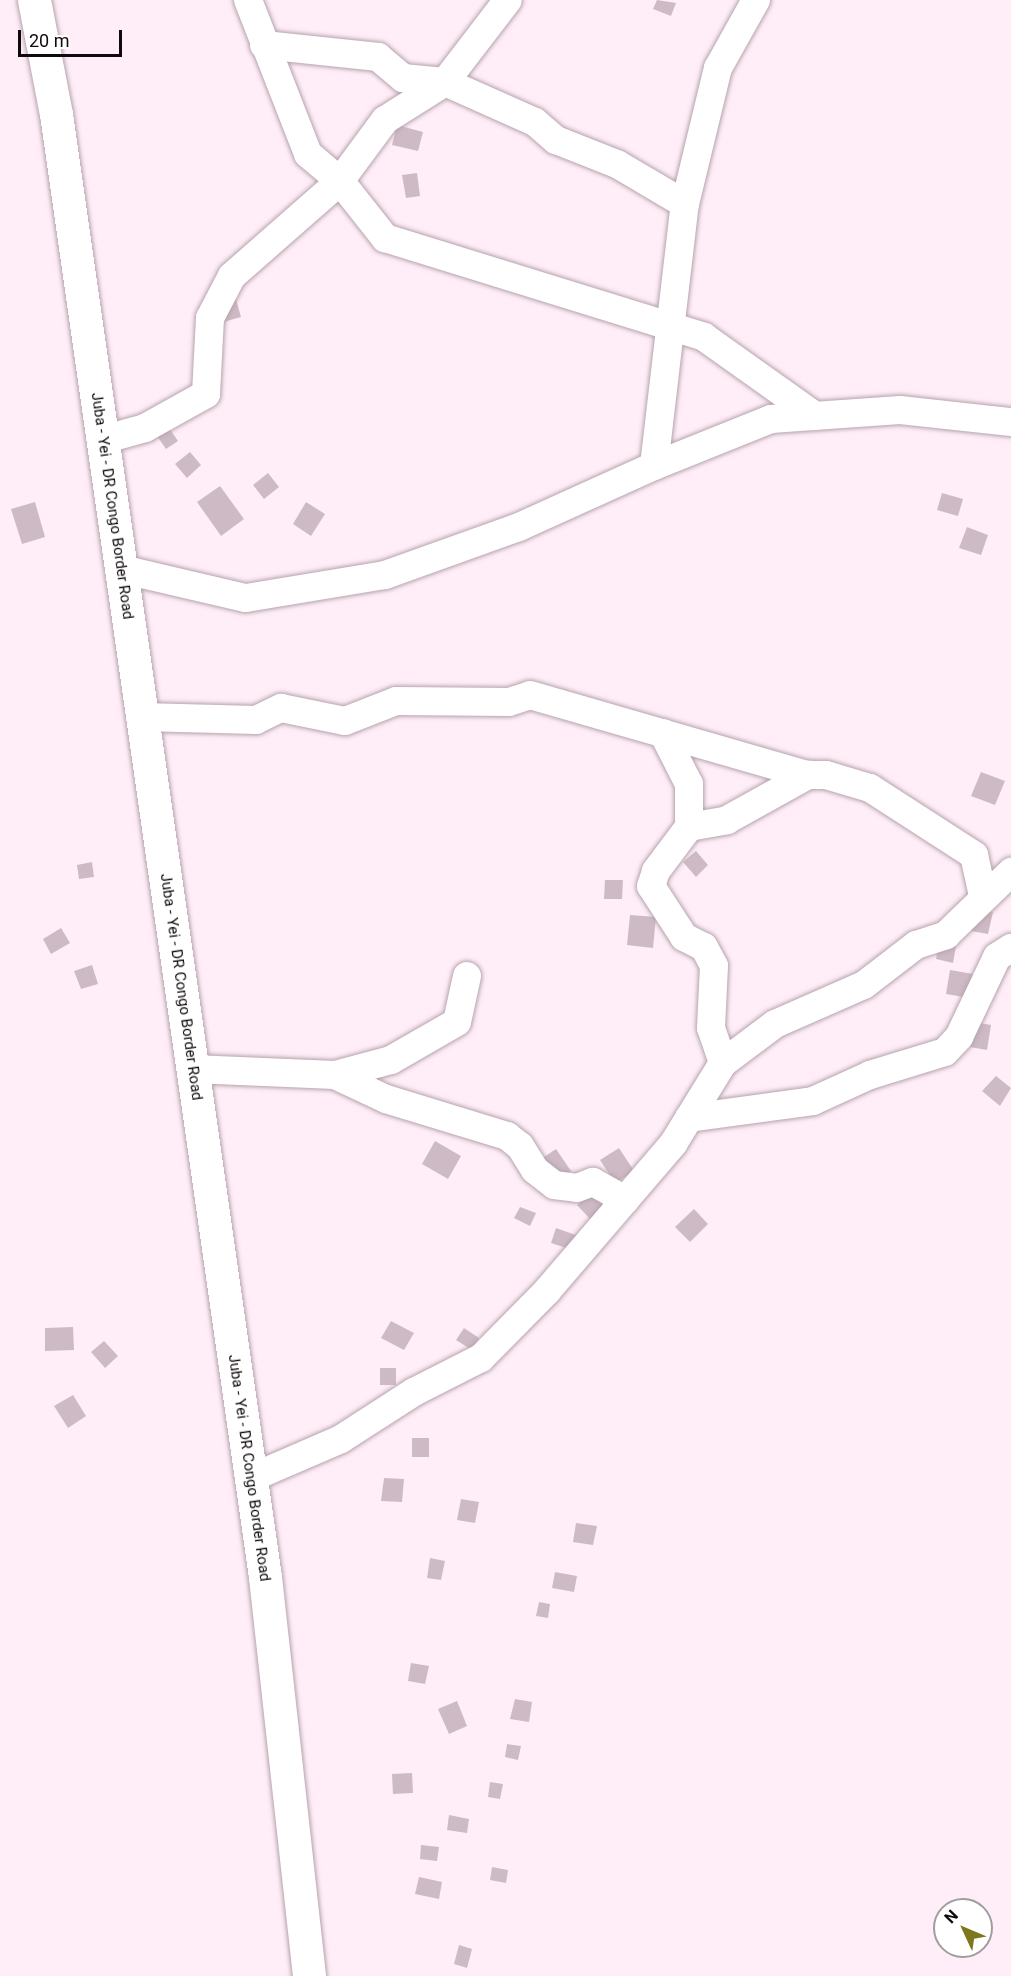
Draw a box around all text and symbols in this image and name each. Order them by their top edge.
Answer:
scale bar [21,18,124,56]
text: 20 m [29,30,69,51]
street label: Juba - Yei - DR Congo Border Road [87,391,137,621]
street label: Juba - Yei - DR Congo Border Road [156,872,206,1102]
street label: Juba - Yei - DR Congo Border Road [224,1353,274,1583]
north arrow [933,1898,993,1958]
text: N [940,1906,962,1927]

